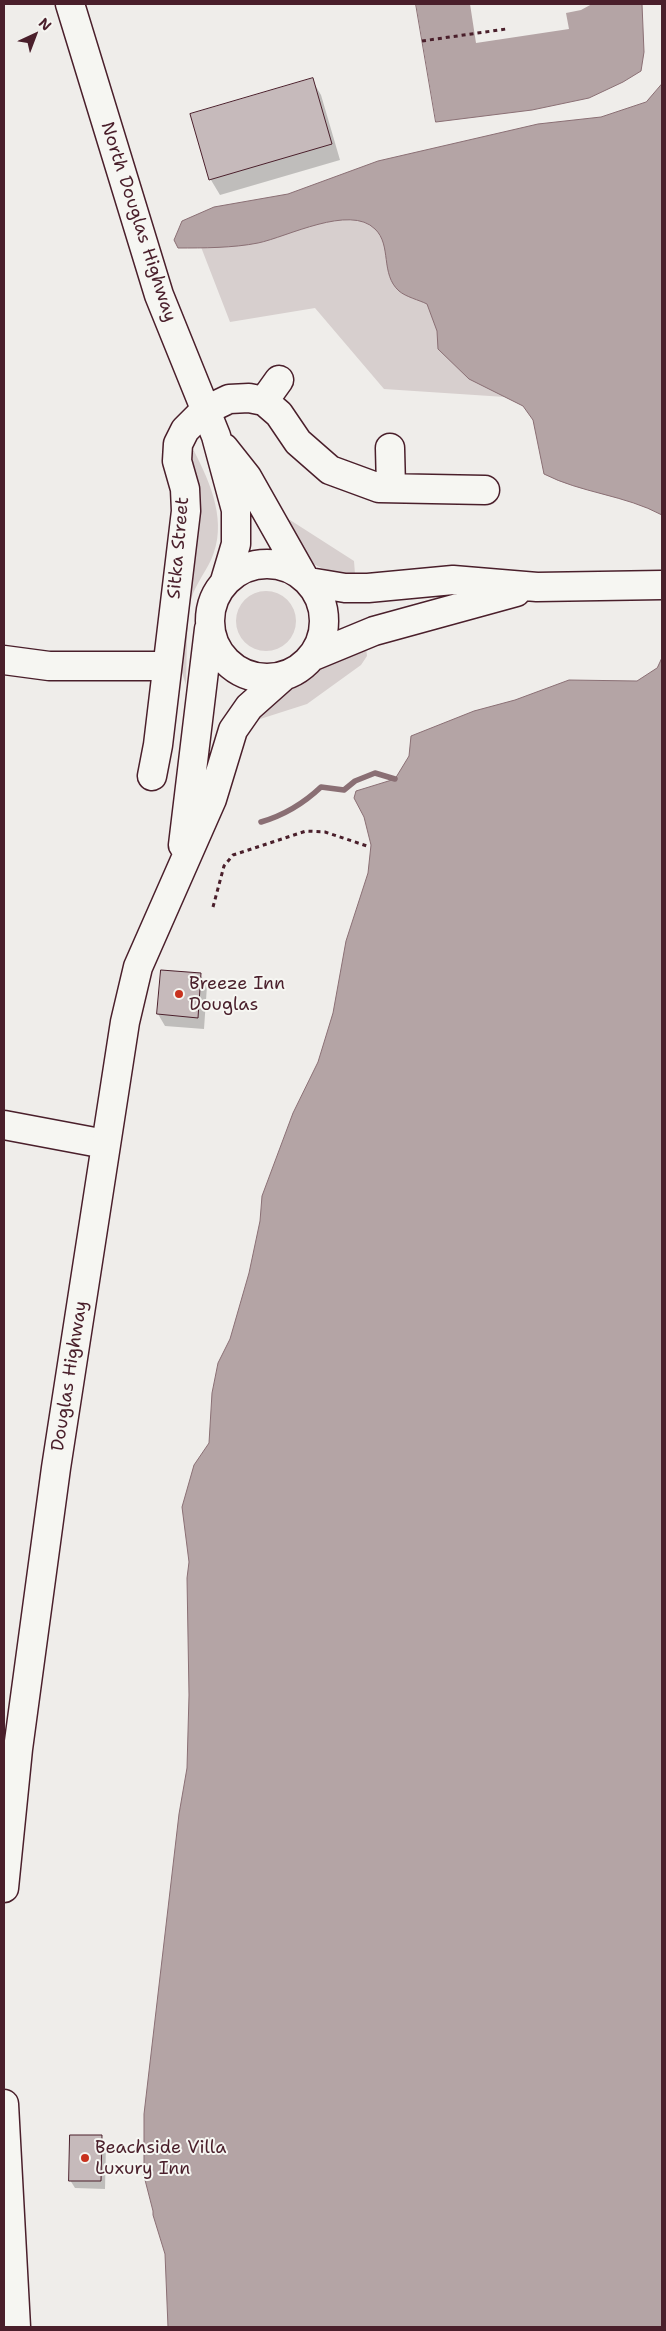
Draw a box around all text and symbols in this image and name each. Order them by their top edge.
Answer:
north arrow [10,10,60,60]
text: N [35,14,55,34]
street label: North Douglas Highway [95,119,181,325]
street label: Sitka Street [164,496,194,600]
place label: Breeze Inn Douglas [189,973,285,1016]
marker: Breeze Inn Douglas [173,988,185,1000]
street label: Douglas Highway [47,1299,93,1453]
place label: Beachside Villa Luxury Inn [95,2137,226,2180]
marker: Beachside Villa Luxury Inn [79,2152,91,2164]

